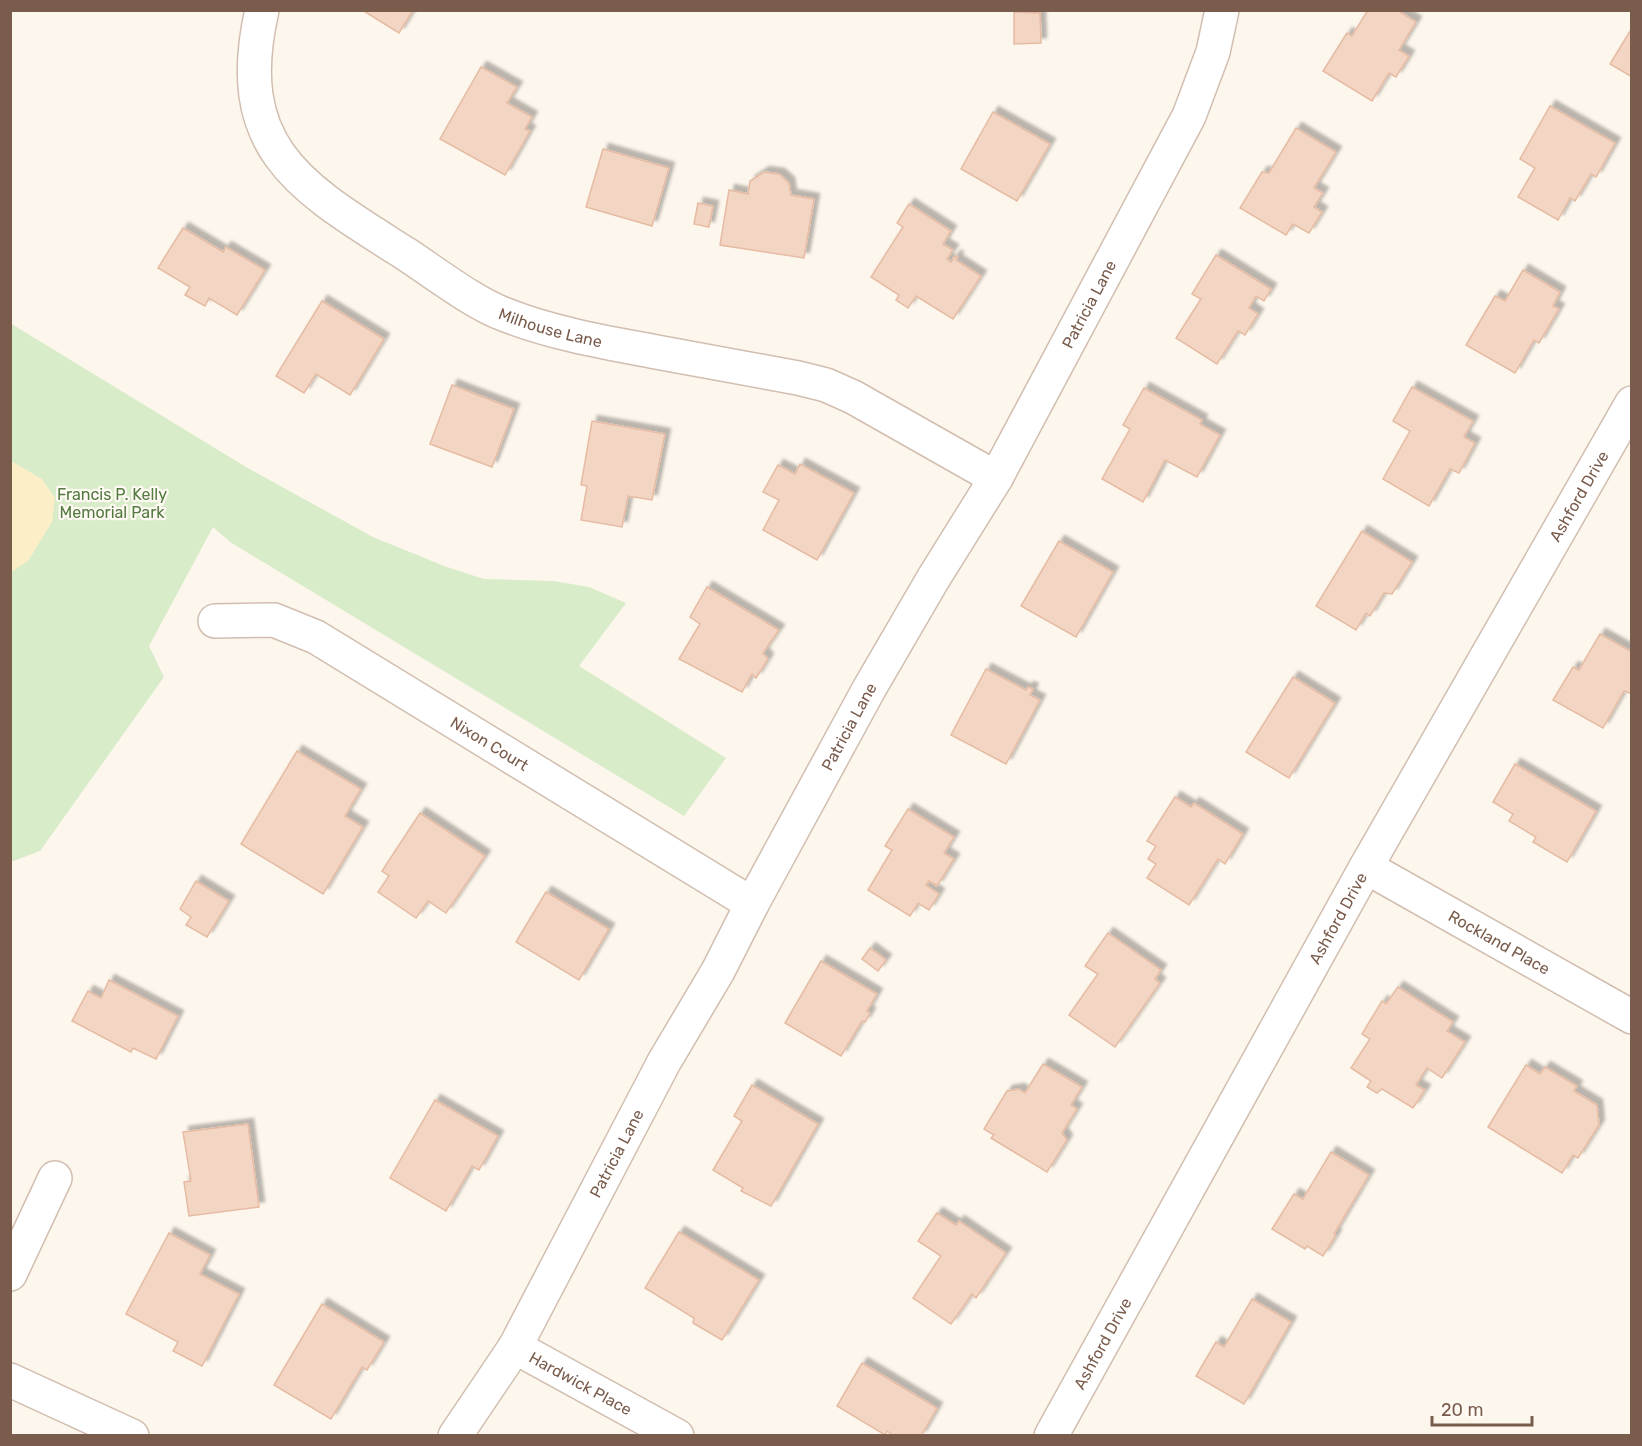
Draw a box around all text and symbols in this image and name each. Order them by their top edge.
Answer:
street label: Patricia Lane [1058,257,1120,352]
street label: Milhouse Lane [496,304,604,351]
street label: Ashford Drive [1546,447,1613,545]
park label: Francis P. Kelly Memorial Park [57,485,167,522]
street label: Patricia Lane [817,679,881,774]
street label: Nixon Court [447,713,532,775]
street label: Ashford Drive [1305,869,1371,967]
street label: Rockland Place [1445,906,1553,979]
street label: Patricia Lane [586,1106,648,1201]
street label: Ashford Drive [1070,1294,1136,1393]
street label: Hardwick Place [526,1348,635,1419]
scale bar [1432,1389,1532,1427]
text: 20 m [1441,1399,1483,1421]

